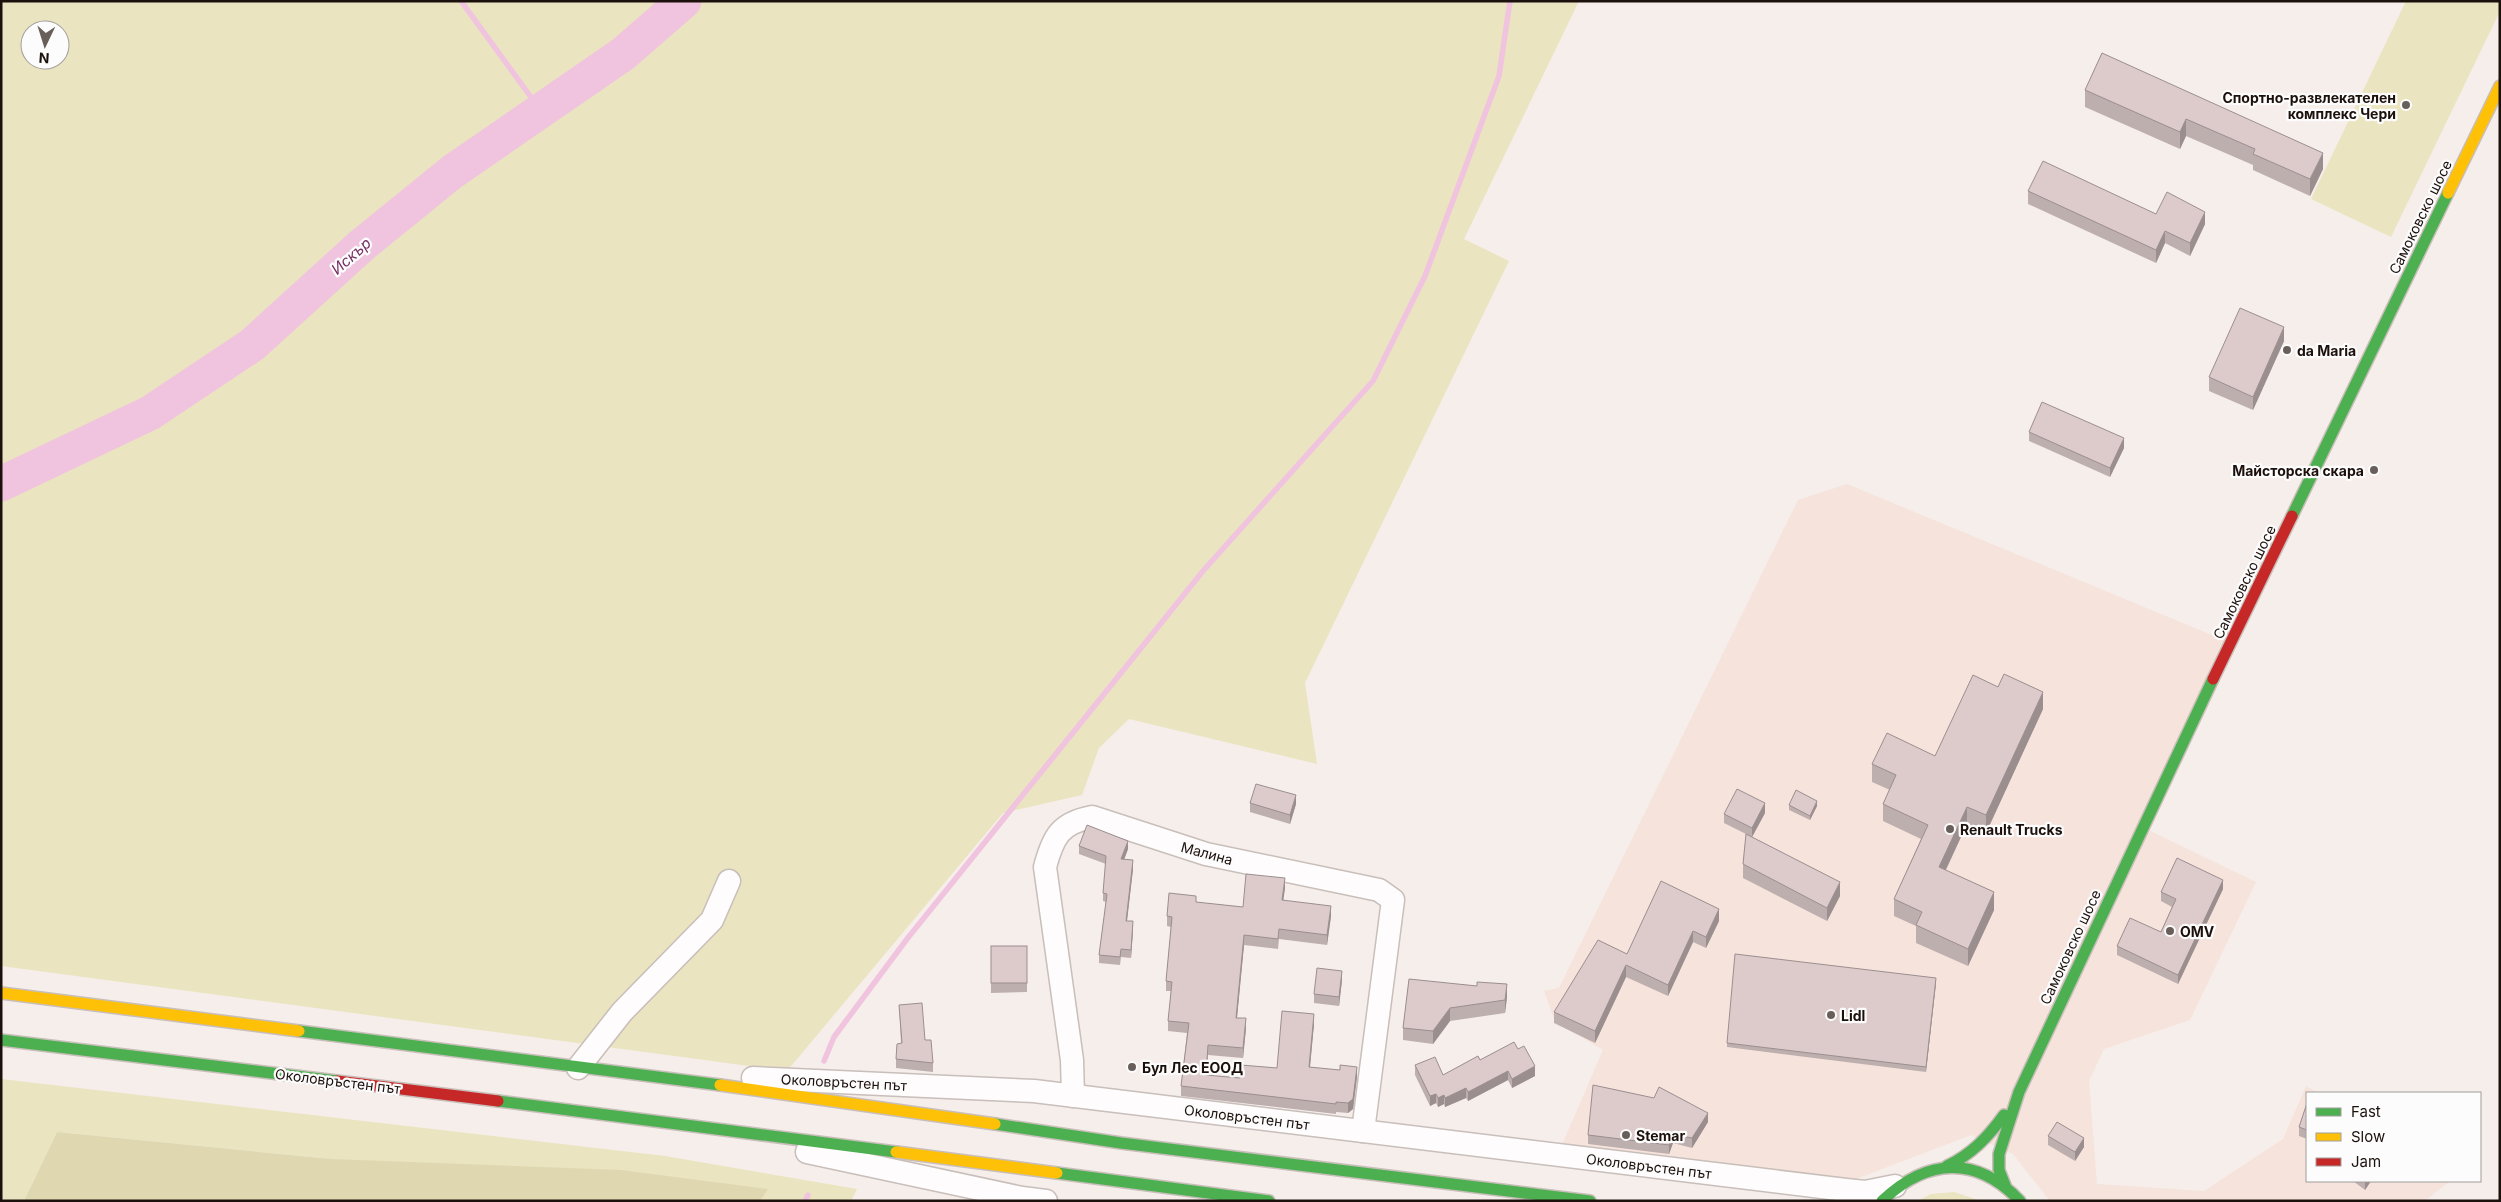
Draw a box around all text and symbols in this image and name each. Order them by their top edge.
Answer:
north arrow [20,20,70,70]
text: N [38,50,50,67]
place label: Спортно-развлекателен комплекс Чери [2222,89,2396,122]
marker: Спортно-развлекателен комплекс Чери [2400,99,2412,111]
street label: Самоковско шосе [2385,157,2455,277]
water label: Искър [327,233,375,279]
place label: da Maria [2297,342,2356,359]
marker: da Maria [2281,344,2293,356]
place label: Майсторска скара [2232,462,2364,479]
marker: Майсторска скара [2368,464,2380,476]
street label: Самоковско шосе [2209,522,2279,642]
place label: Renault Trucks [1960,821,2063,838]
marker: Renault Trucks [1944,823,1956,835]
street label: Малина [1179,838,1235,868]
street label: Самоковско шосе [2036,887,2104,1007]
place label: OMV [2180,923,2215,940]
marker: OMV [2164,925,2176,937]
place label: Lidl [1841,1007,1865,1024]
marker: Lidl [1825,1009,1837,1021]
place label: Бул Лес ЕООД [1142,1059,1243,1076]
marker: Бул Лес ЕООД [1126,1061,1138,1073]
street label: Околовръстен път [274,1065,402,1097]
street label: Околовръстен път [780,1070,908,1094]
legend [2306,1092,2481,1182]
street label: Околовръстен път [1183,1101,1311,1133]
text: Fast [2351,1102,2381,1121]
place label: Stemar [1636,1127,1685,1144]
text: Slow [2351,1127,2385,1146]
marker: Stemar [1620,1129,1632,1141]
street label: Околовръстен път [1585,1150,1713,1182]
text: Jam [2351,1152,2381,1171]

